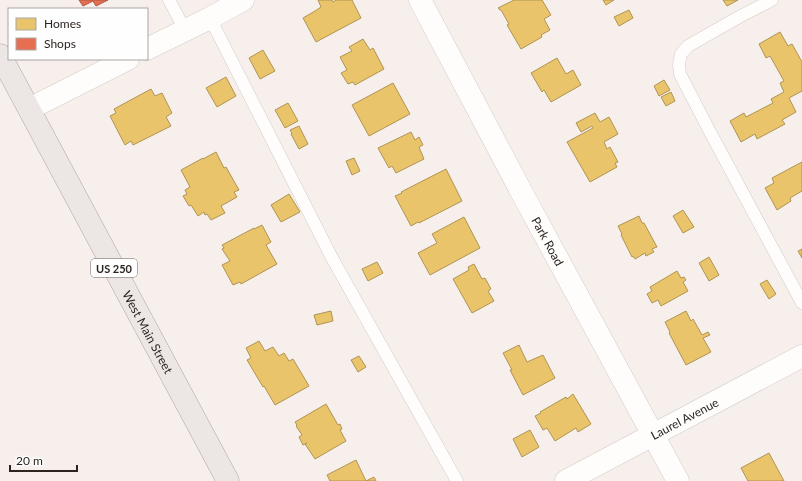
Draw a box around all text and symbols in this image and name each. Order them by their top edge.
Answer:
legend [8,8,148,60]
text: Homes [44,16,81,31]
text: Shops [44,36,76,51]
street label: Park Road [529,214,567,268]
road number: US 250 [91,259,137,277]
street label: West Main Street [120,288,177,377]
street label: Laurel Avenue [648,394,721,442]
scale bar [10,447,77,473]
text: 20 m [16,453,43,468]

